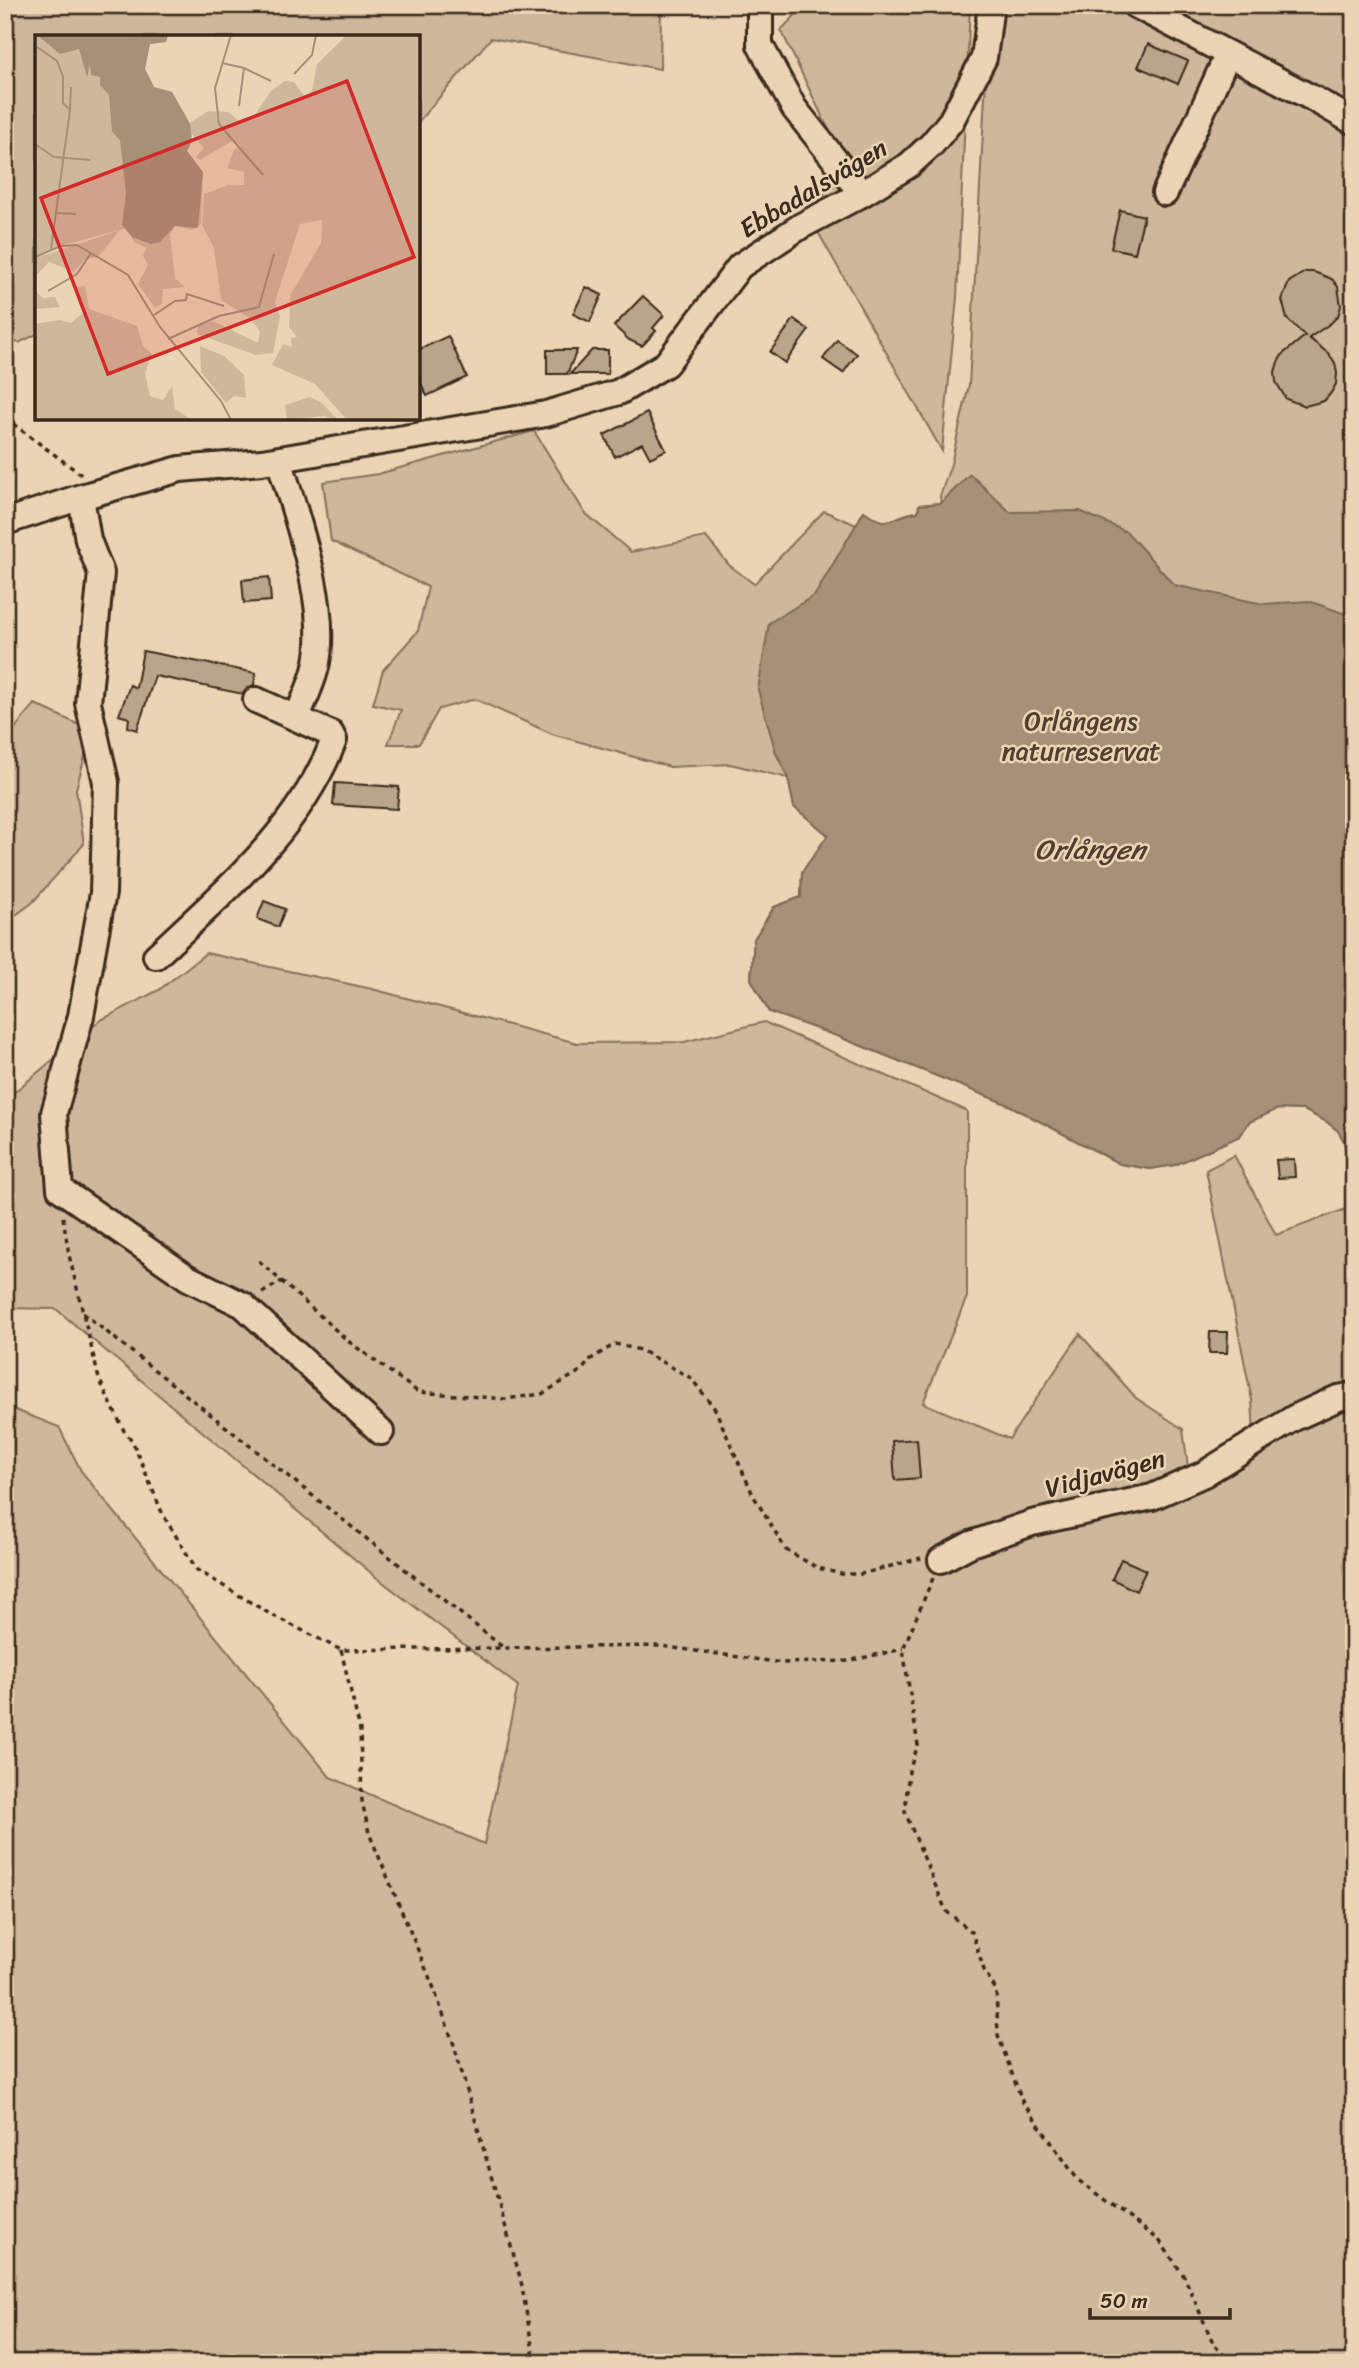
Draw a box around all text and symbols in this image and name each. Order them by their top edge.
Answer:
inset map [35,35,420,420]
street label: Ebbadalsvägen [730,125,896,251]
park label: Orlångens naturreservat [1002,698,1160,774]
water label: Orlången [1035,825,1148,874]
street label: Vidjavägen [1040,1435,1170,1511]
scale bar [1090,2277,1230,2321]
text: 50 m [1100,2282,1148,2320]

